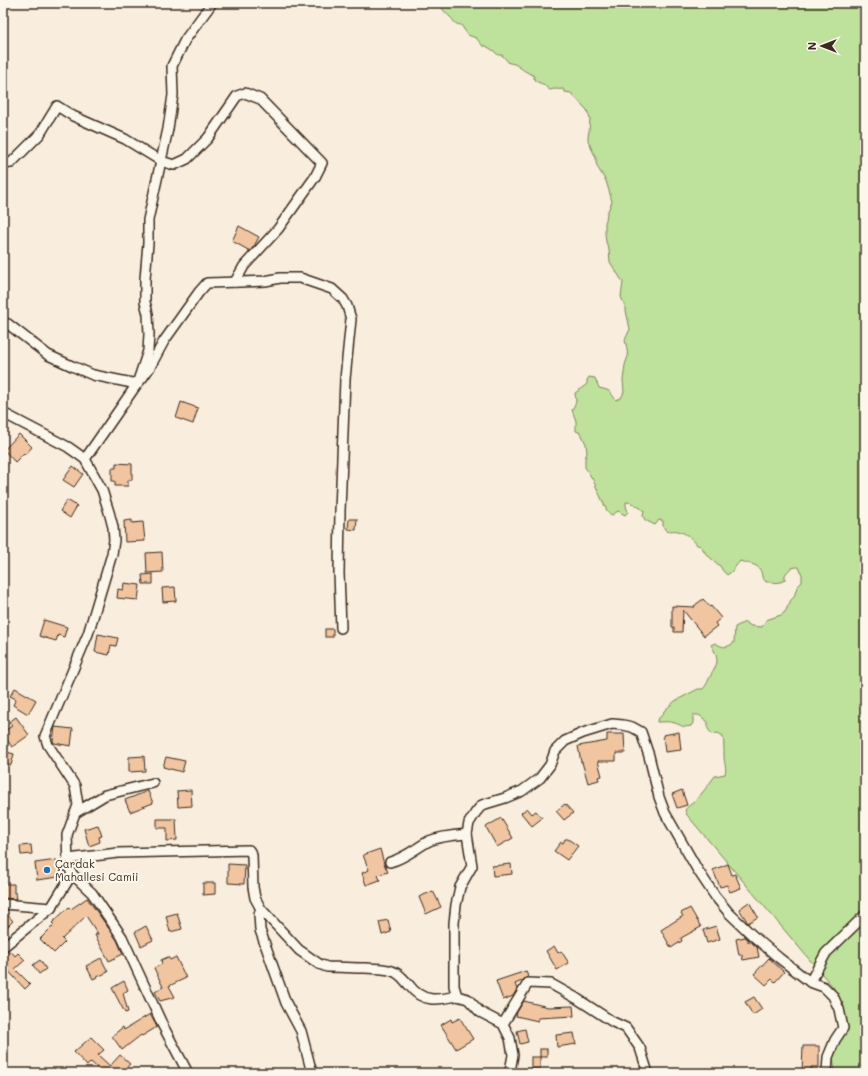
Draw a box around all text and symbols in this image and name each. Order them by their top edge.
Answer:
north arrow [802,26,842,66]
text: N [804,42,819,50]
place label: Çardak Mahallesi Camii [55,856,138,884]
marker: Çardak Mahallesi Camii [42,865,52,875]

